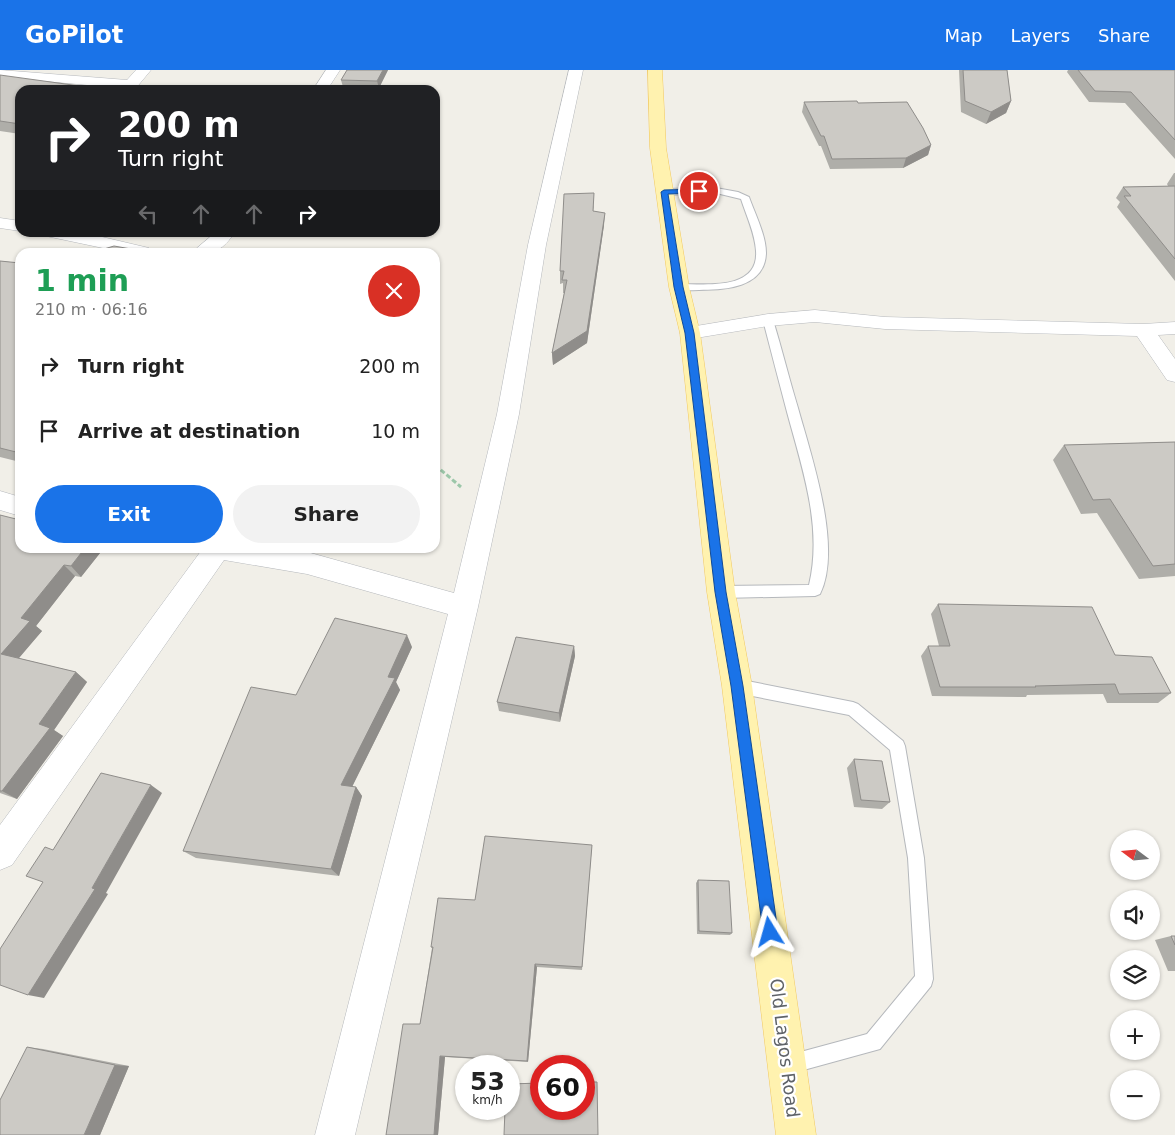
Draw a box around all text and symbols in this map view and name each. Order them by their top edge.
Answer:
text: GoPilot [25,21,123,49]
text: Map [944,25,982,46]
text: Layers [1010,25,1070,46]
text: Share [1098,25,1150,46]
icon: right [35,105,100,170]
text: 200 m [118,105,240,145]
text: Turn right [118,146,223,171]
pin [678,170,720,212]
icon: arrive [685,177,713,205]
icon: left [134,200,162,228]
icon: ahead [187,200,215,228]
icon: ahead [240,200,268,228]
icon: right [293,200,321,228]
text: 1 min [35,263,129,298]
button: close [368,265,420,317]
text: 210 m · 06:16 [35,300,148,319]
icon: right [35,352,63,380]
text: Turn right [78,355,184,377]
text: 200 m [359,355,420,377]
icon: arrive [35,417,63,445]
text: Arrive at destination [78,420,300,442]
text: 10 m [371,420,420,442]
button: Exit [35,485,223,543]
button: Share [233,485,420,543]
north arrow [1110,830,1160,880]
map controls [1110,830,1160,1120]
button: sound [1110,890,1160,940]
position arrow [743,905,795,957]
button: layers [1110,950,1160,1000]
street label: Old Lagos Road [766,977,804,1119]
button: + [1110,1010,1160,1060]
speed limit sign: 60 [530,1055,595,1120]
text: 53 [470,1067,505,1096]
button: − [1110,1070,1160,1120]
text: km/h [472,1093,503,1107]

